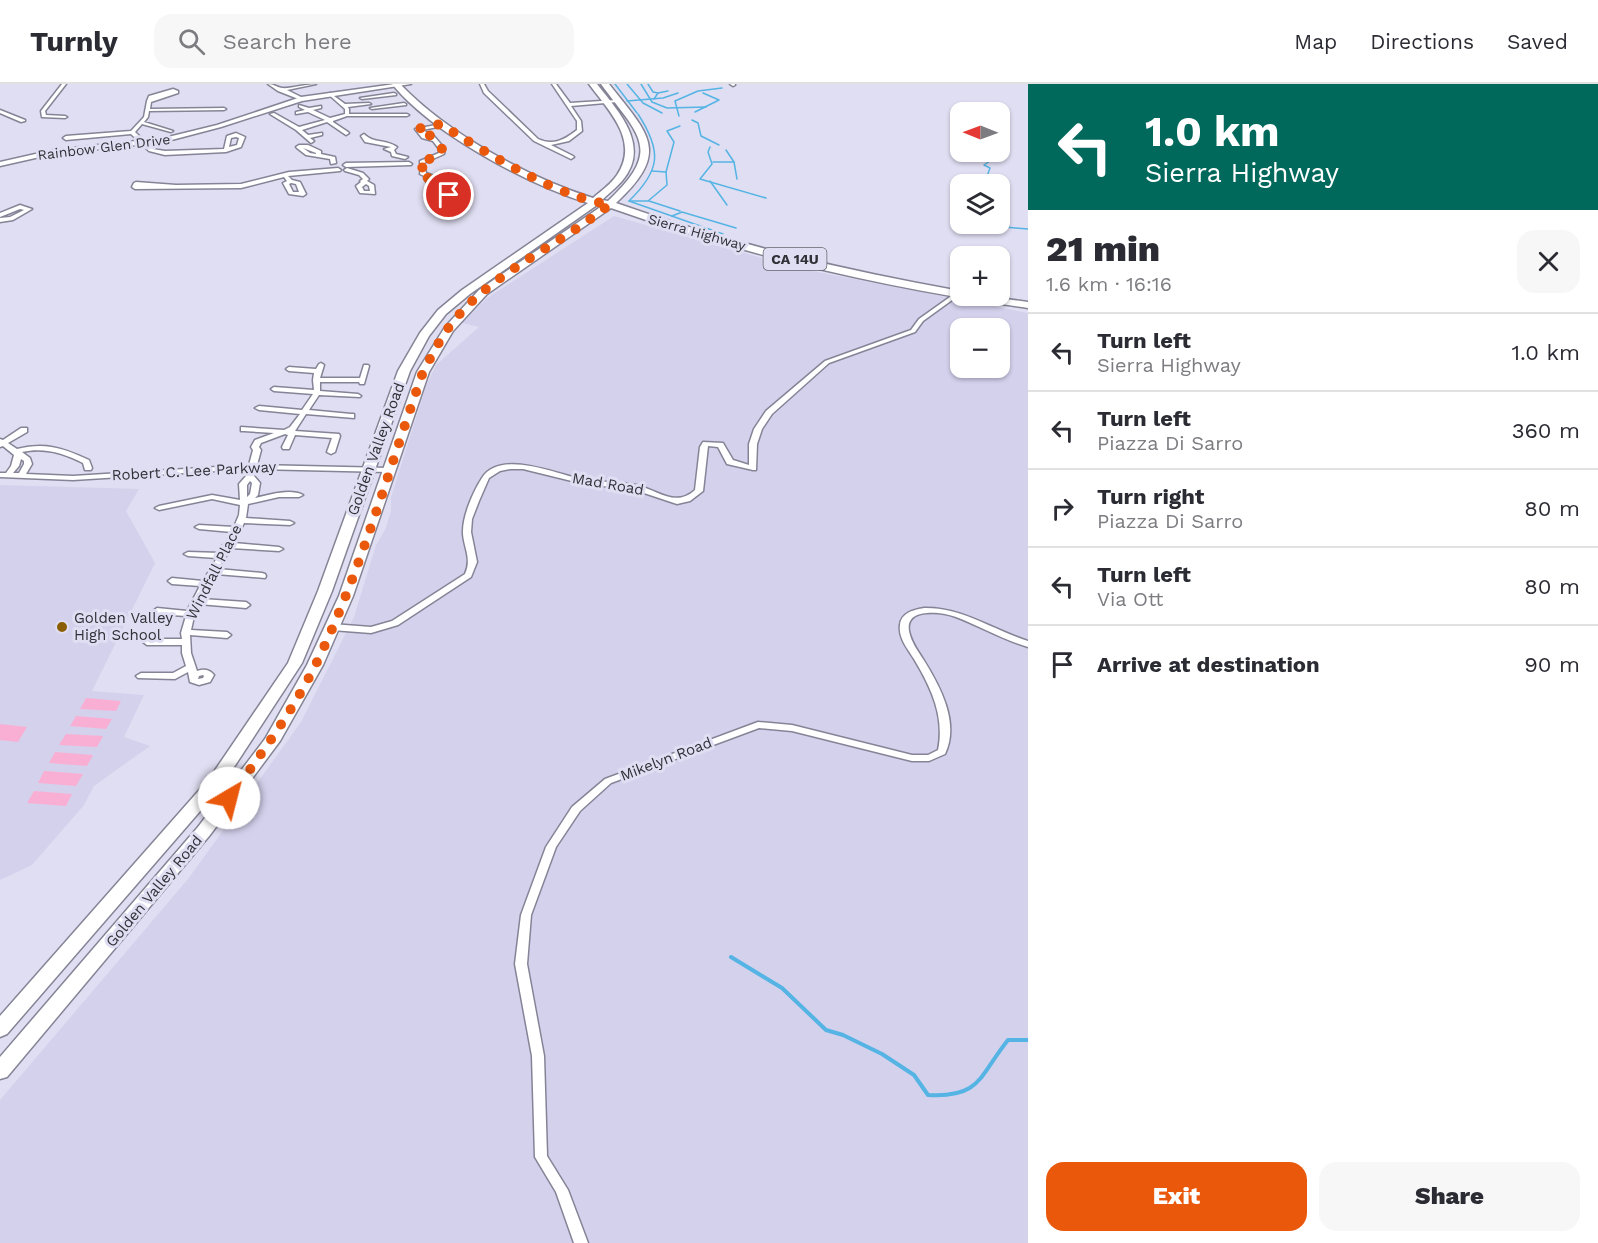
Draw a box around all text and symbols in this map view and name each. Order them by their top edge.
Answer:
search box [154,14,574,68]
text: Turnly [30,25,118,58]
icon: search [175,25,208,58]
text: Search here [223,29,352,54]
text: Map [1294,29,1337,54]
text: Directions [1370,29,1474,54]
text: Saved [1507,29,1568,54]
north arrow [950,102,1010,162]
map controls [950,102,1010,378]
text: 1.0 km [1145,107,1280,156]
icon: left [1046,108,1124,186]
street label: Rainbow Glen Drive [37,131,171,163]
text: Sierra Highway [1145,157,1339,189]
pin [423,169,474,220]
button: layers [950,174,1010,234]
icon: arrive [432,178,465,211]
street label: Sierra Highway [646,210,748,254]
text: 21 min [1046,228,1160,270]
button: close [1517,230,1580,293]
button: + [950,246,1010,306]
road number: CA 14U [764,248,826,270]
text: 1.6 km · 16:16 [1046,272,1172,296]
button: − [950,318,1010,378]
text: Turn left [1097,328,1191,353]
icon: left [1046,336,1079,369]
text: 1.0 km [1511,340,1580,365]
text: Sierra Highway [1097,353,1241,377]
street label: Golden Valley Road [344,380,408,518]
text: Turn left [1097,406,1191,431]
icon: left [1046,414,1079,447]
text: 360 m [1512,418,1580,443]
text: Piazza Di Sarro [1097,431,1243,455]
street label: Robert C. Lee Parkway [111,458,277,484]
street label: Mad Road [571,469,645,499]
text: Turn right [1097,484,1204,509]
icon: right [1046,492,1079,525]
text: 80 m [1524,496,1580,521]
text: Piazza Di Sarro [1097,509,1243,533]
street label: Windfall Place [182,522,246,622]
text: Turn left [1097,562,1191,587]
icon: left [1046,570,1079,603]
text: 80 m [1524,574,1580,599]
text: Via Ott [1097,587,1163,611]
place label: Golden Valley High School [74,609,173,644]
marker: Golden Valley High School [55,620,69,634]
icon: arrive [1046,648,1079,681]
text: Arrive at destination [1097,652,1320,677]
text: 90 m [1524,652,1580,677]
street label: Mikelyn Road [618,733,714,785]
position arrow [197,766,261,830]
street label: Golden Valley Road [102,831,206,951]
button: Exit [1046,1162,1307,1231]
button: Share [1319,1162,1580,1231]

